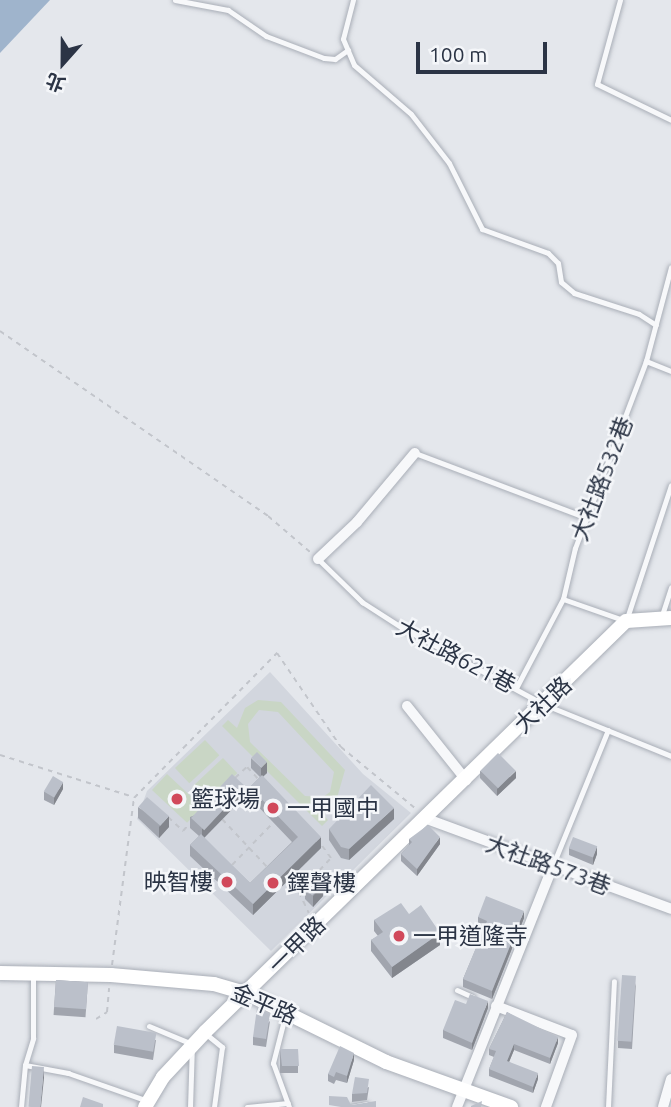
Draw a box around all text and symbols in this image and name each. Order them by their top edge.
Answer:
north arrow [28,28,98,98]
scale bar [419,28,550,72]
text: 100 m [429,42,487,66]
text: 北 [43,69,68,96]
street label: 大社路532巷 [566,413,638,545]
street label: 大社路621巷 [392,613,520,699]
street label: 大社路 [509,671,577,739]
place label: 籃球場 [191,785,260,813]
marker: 籃球場 [169,791,185,807]
place label: 一甲國中 [287,794,379,822]
marker: 一甲國中 [265,800,281,816]
street label: 大社路573巷 [482,830,614,900]
place label: 映智樓 [144,868,213,896]
place label: 鐸聲樓 [287,869,356,897]
marker: 映智樓 [219,874,235,890]
marker: 鐸聲樓 [265,875,281,891]
street label: 一甲路 [263,911,331,979]
place label: 一甲道隆寺 [413,922,528,950]
marker: 一甲道隆寺 [391,928,407,944]
street label: 金平路 [227,978,301,1030]

